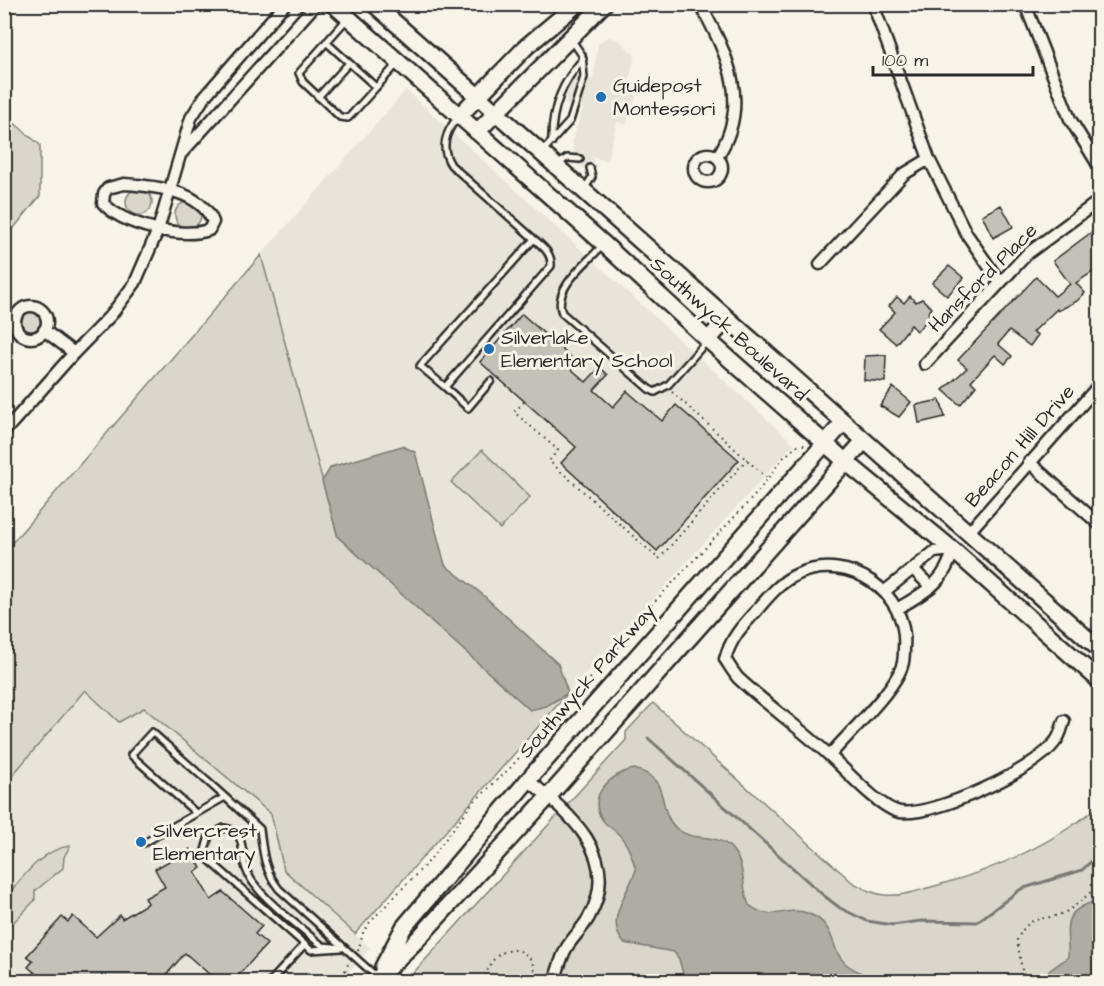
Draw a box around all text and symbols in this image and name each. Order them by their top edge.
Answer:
scale bar [873,39,1034,77]
text: 100 m [882,48,928,73]
place label: Guidepost Montessori [613,72,715,123]
marker: Guidepost Montessori [594,90,608,104]
street label: Hansford Place [922,217,1044,339]
street label: Southwyck Boulevard [643,250,814,408]
place label: Silverlake Elementary School [501,324,673,376]
marker: Silverlake Elementary School [482,342,496,356]
street label: Beacon Hill Drive [959,378,1081,514]
street label: Southwyck Parkway [512,598,663,765]
place label: Silvercrest Elementary [153,817,257,869]
marker: Silvercrest Elementary [134,835,148,849]

